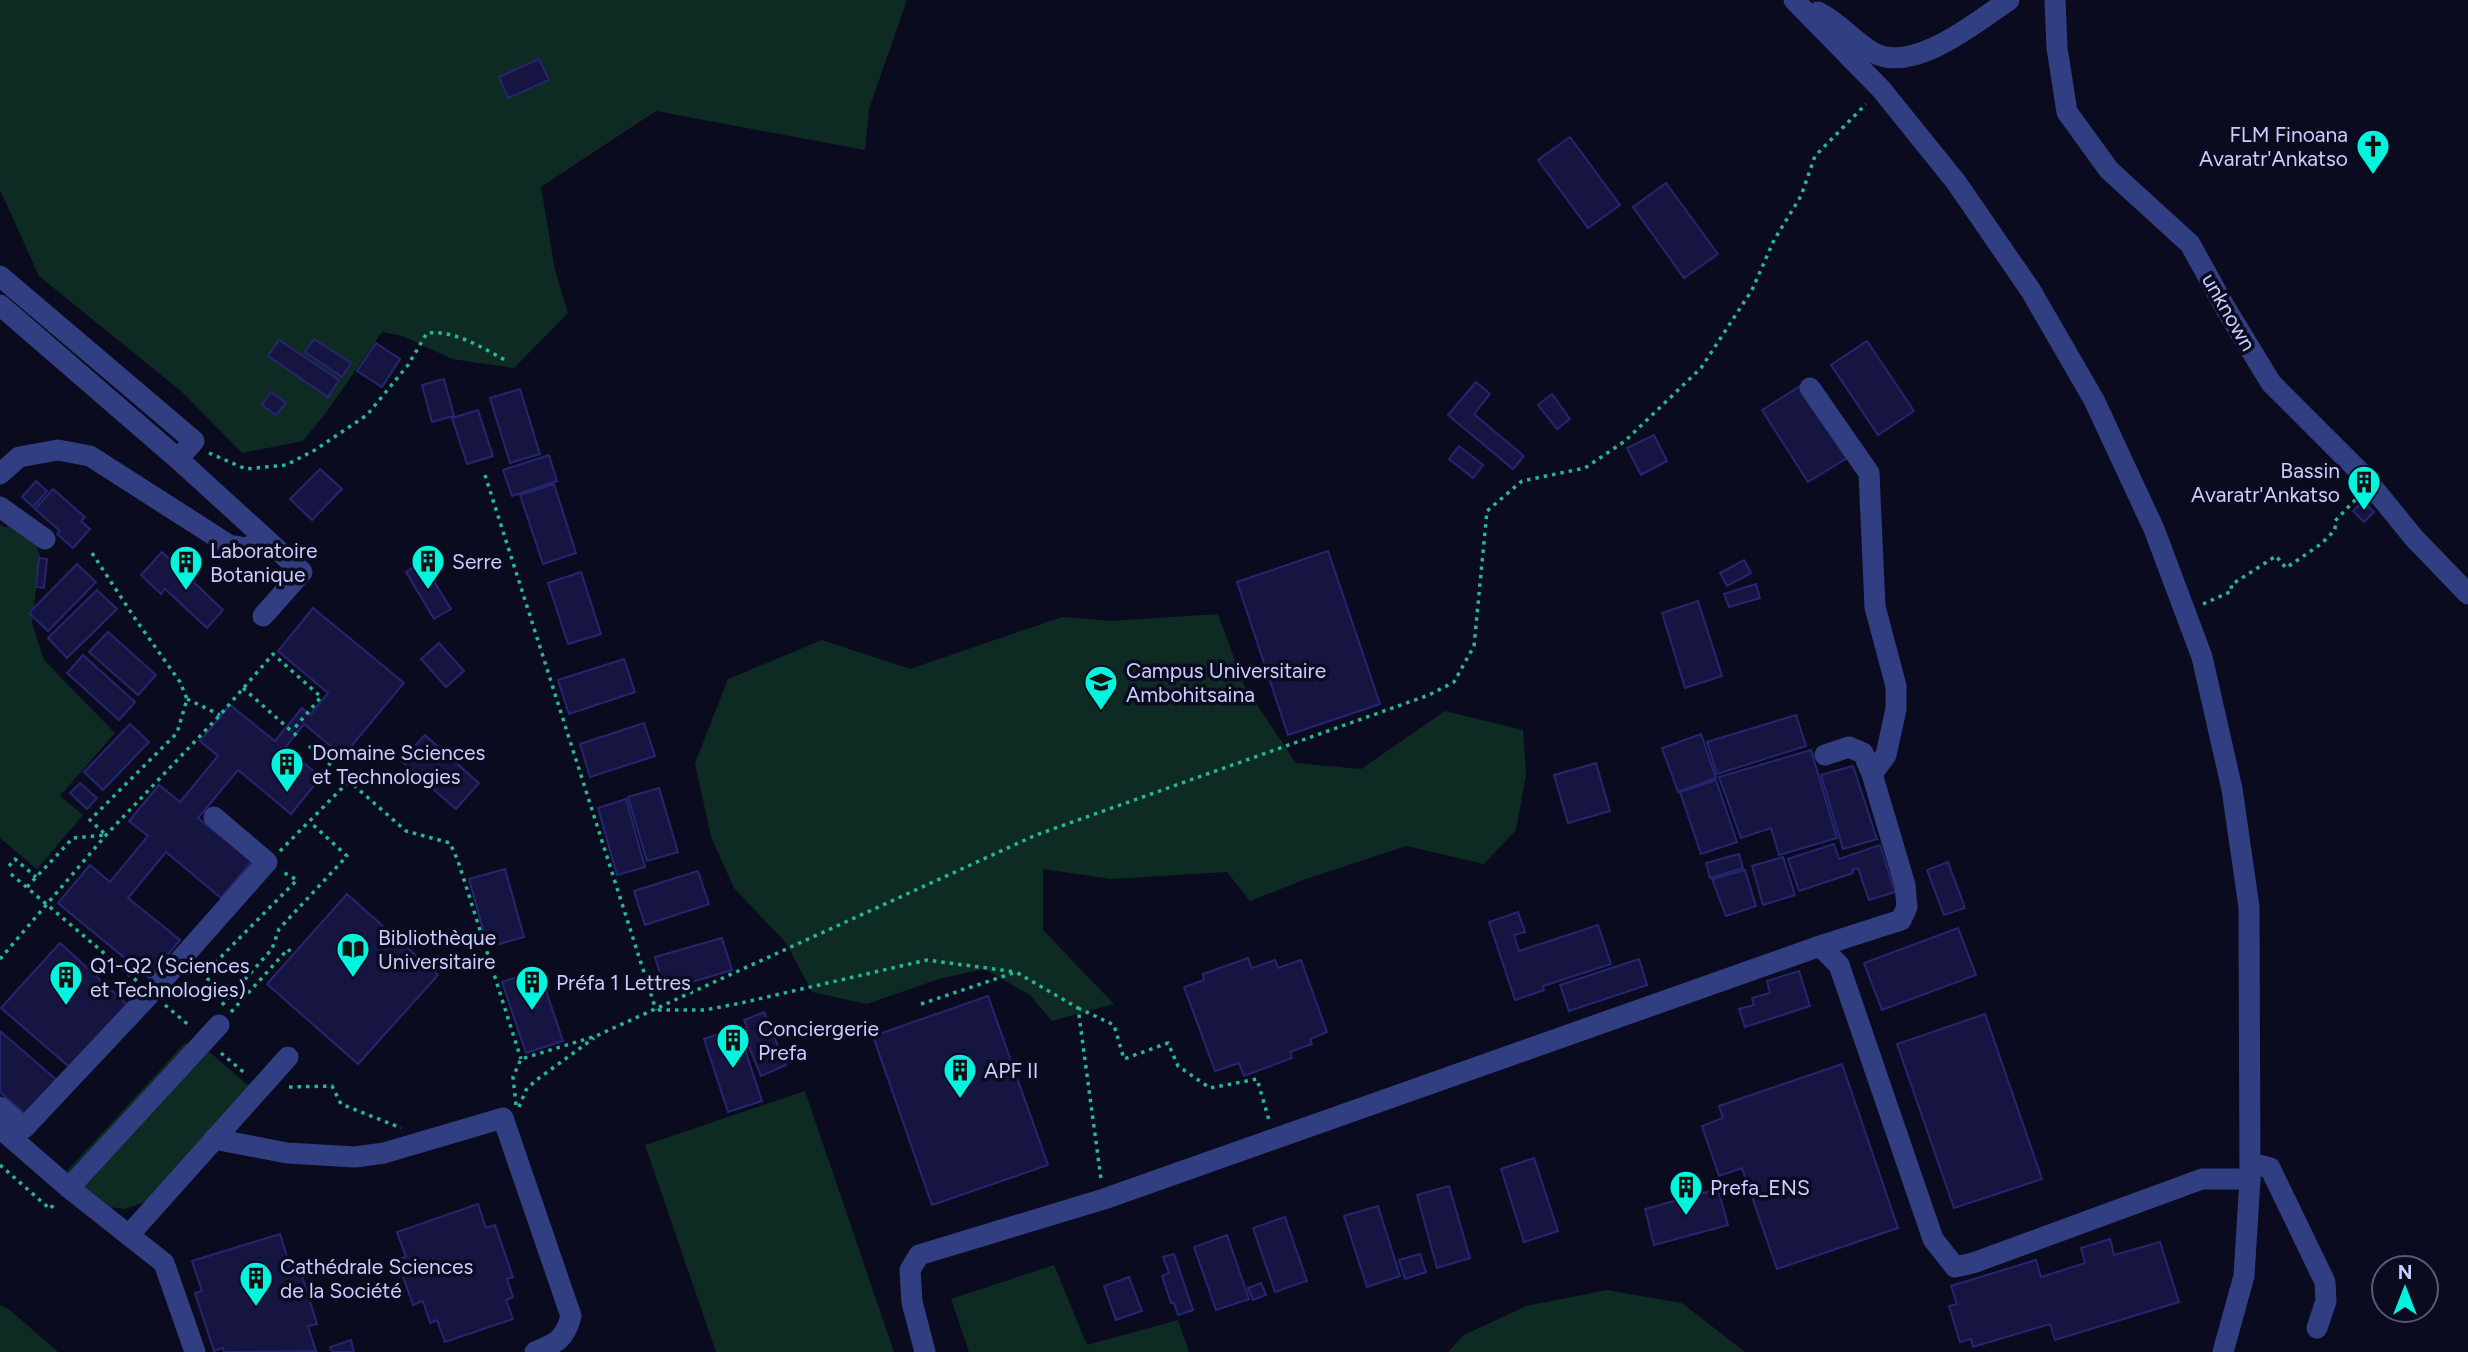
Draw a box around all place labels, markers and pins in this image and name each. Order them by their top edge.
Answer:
place label: FLM Finoana Avaratr'Ankatso [2199,122,2348,171]
church icon: FLM Finoana Avaratr'Ankatso [2354,127,2392,176]
place label: Bassin Avaratr'Ankatso [2191,458,2340,507]
building icon: Bassin Avaratr'Ankatso [2345,463,2383,512]
place label: Laboratoire Botanique [210,538,317,587]
building icon: Serre [409,542,447,591]
building icon: Laboratoire Botanique [167,543,205,592]
place label: Serre [452,549,502,574]
place label: Campus Universitaire Ambohitsaina [1126,658,1326,707]
school or university icon: Campus Universitaire Ambohitsaina [1082,663,1120,712]
place label: Domaine Sciences et Technologies [312,740,485,789]
building icon: Domaine Sciences et Technologies [268,745,306,794]
place label: Bibliothèque Universitaire [378,925,496,974]
library icon: Bibliothèque Universitaire [334,930,372,979]
place label: Q1-Q2 (Sciences et Technologies) [90,953,249,1002]
building icon: Q1-Q2 (Sciences et Technologies) [47,958,85,1007]
building icon: Préfa 1 Lettres [513,963,551,1012]
place label: Préfa 1 Lettres [556,970,691,995]
place label: Conciergerie Prefa [758,1016,879,1065]
building icon: Conciergerie Prefa [714,1021,752,1070]
building icon: APF II [941,1051,979,1100]
place label: APF II [984,1058,1038,1083]
building icon: Prefa_ENS [1667,1168,1705,1217]
place label: Prefa_ENS [1710,1175,1810,1200]
place label: Cathédrale Sciences de la Société [280,1254,473,1303]
building icon: Cathédrale Sciences de la Société [237,1259,275,1308]

